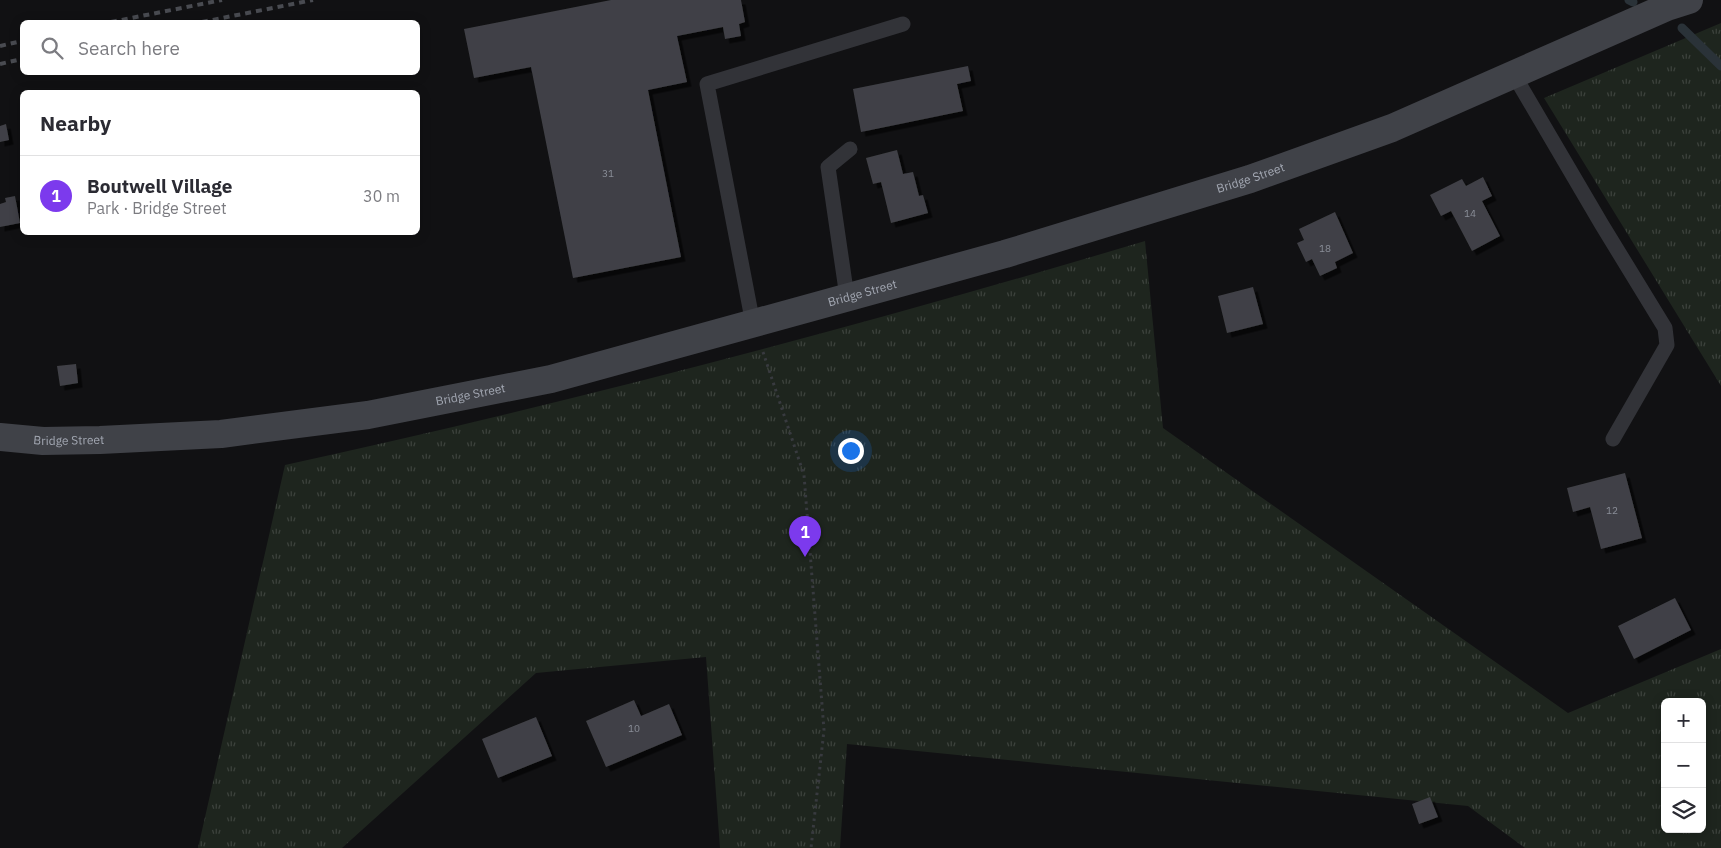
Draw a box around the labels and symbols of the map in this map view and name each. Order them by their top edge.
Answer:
street label: Bridge Street [1215,159,1286,196]
house number: 31 [602,167,614,180]
house number: 14 [1464,207,1476,220]
house number: 18 [1319,242,1331,255]
street label: Bridge Street [826,276,898,309]
street label: Bridge Street [434,380,507,409]
street label: Bridge Street [33,432,105,448]
your location [838,438,864,464]
house number: 12 [1606,504,1618,517]
pin: 1 [789,516,821,557]
house number: 10 [628,722,640,735]

